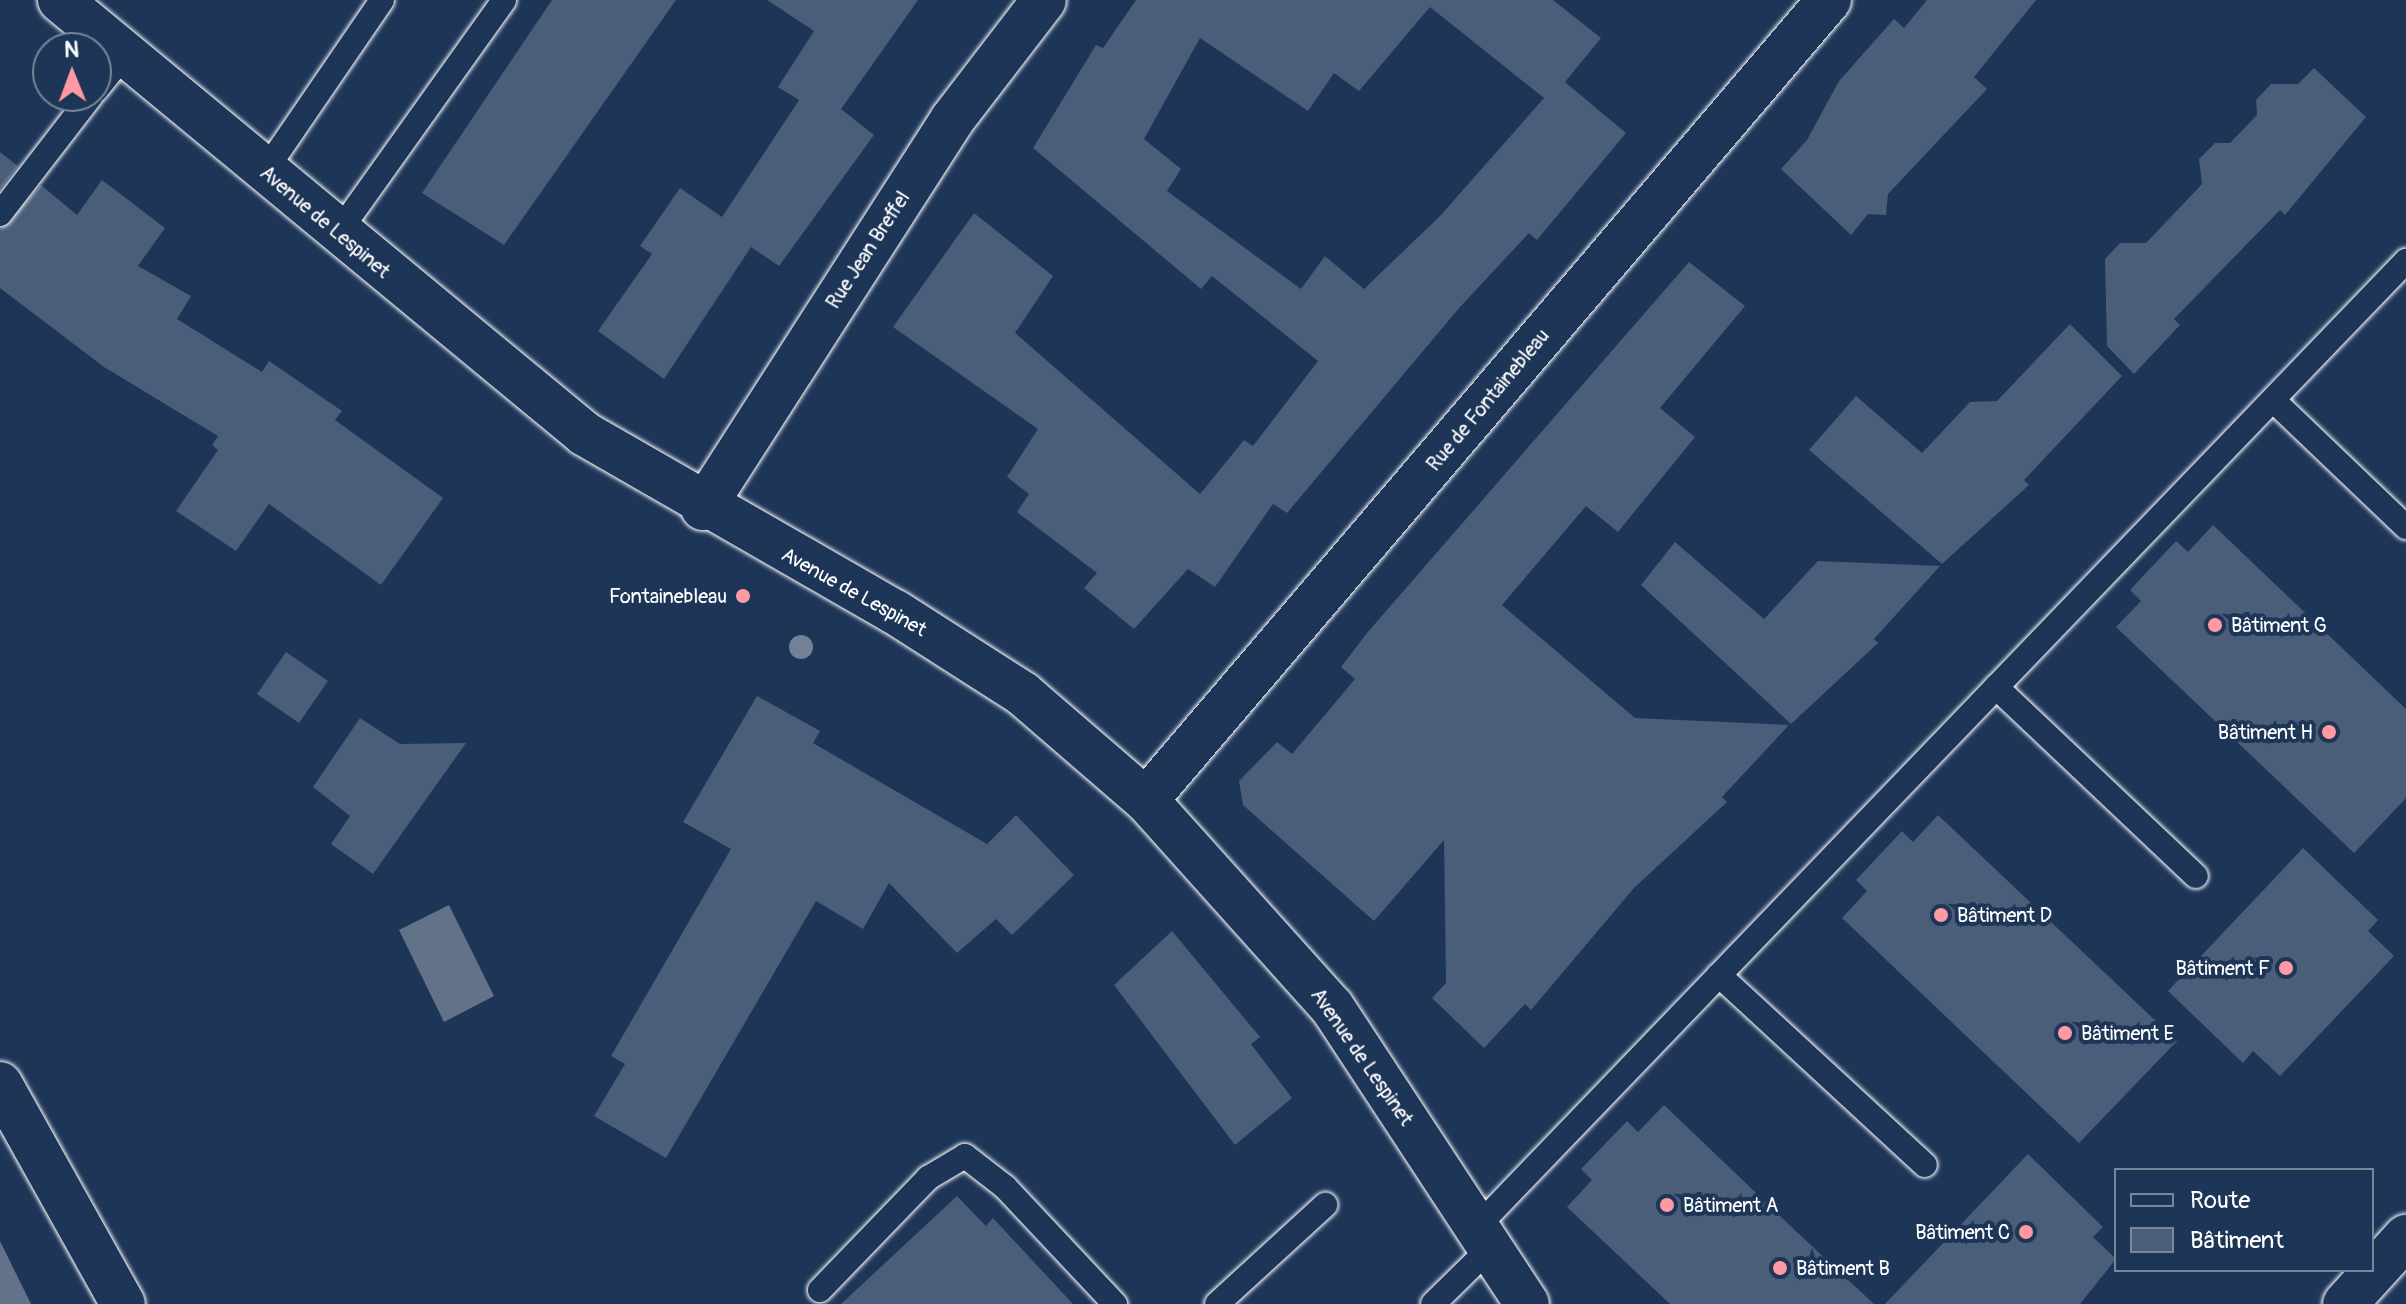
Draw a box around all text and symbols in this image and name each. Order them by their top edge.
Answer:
north arrow [32,32,112,112]
text: N [64,36,79,64]
street label: Avenue de Lespinet [255,161,395,283]
street label: Rue Jean Breffel [821,187,915,313]
street label: Rue de Fontainebleau [1422,324,1554,476]
street label: Avenue de Lespinet [777,542,931,642]
place label: Fontainebleau [609,584,727,608]
marker: Fontainebleau [734,587,752,605]
place label: Bâtiment G [2231,613,2327,637]
marker: Bâtiment G [2206,616,2224,634]
place label: Bâtiment H [2218,720,2313,744]
marker: Bâtiment H [2320,723,2338,741]
place label: Bâtiment D [1957,903,2052,927]
marker: Bâtiment D [1932,906,1950,924]
place label: Bâtiment F [2175,956,2270,980]
marker: Bâtiment F [2277,959,2295,977]
street label: Avenue de Lespinet [1306,984,1418,1130]
place label: Bâtiment E [2081,1021,2174,1045]
marker: Bâtiment E [2056,1024,2074,1042]
legend [2114,1168,2374,1272]
text: Route [2190,1186,2250,1215]
place label: Bâtiment A [1683,1193,1778,1217]
marker: Bâtiment A [1658,1196,1676,1214]
place label: Bâtiment C [1915,1220,2010,1244]
marker: Bâtiment C [2017,1223,2035,1241]
text: Bâtiment [2190,1226,2284,1255]
place label: Bâtiment B [1796,1256,1890,1280]
marker: Bâtiment B [1771,1259,1789,1277]

